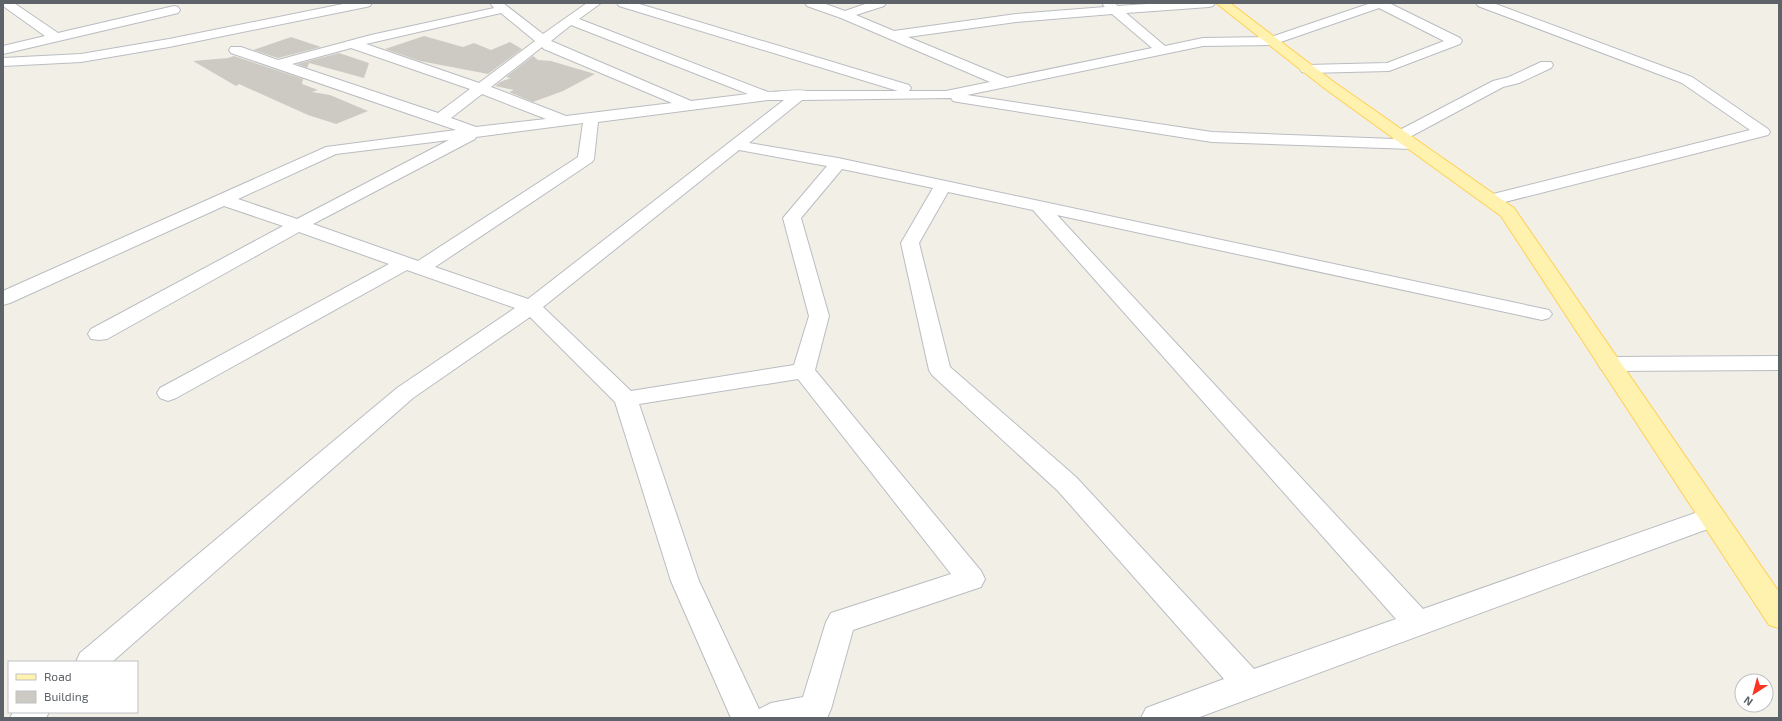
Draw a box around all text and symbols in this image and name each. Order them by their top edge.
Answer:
legend [8,661,138,713]
text: Road [44,669,72,683]
north arrow [1734,673,1774,713]
text: Building [44,689,89,703]
text: N [1741,694,1755,709]

